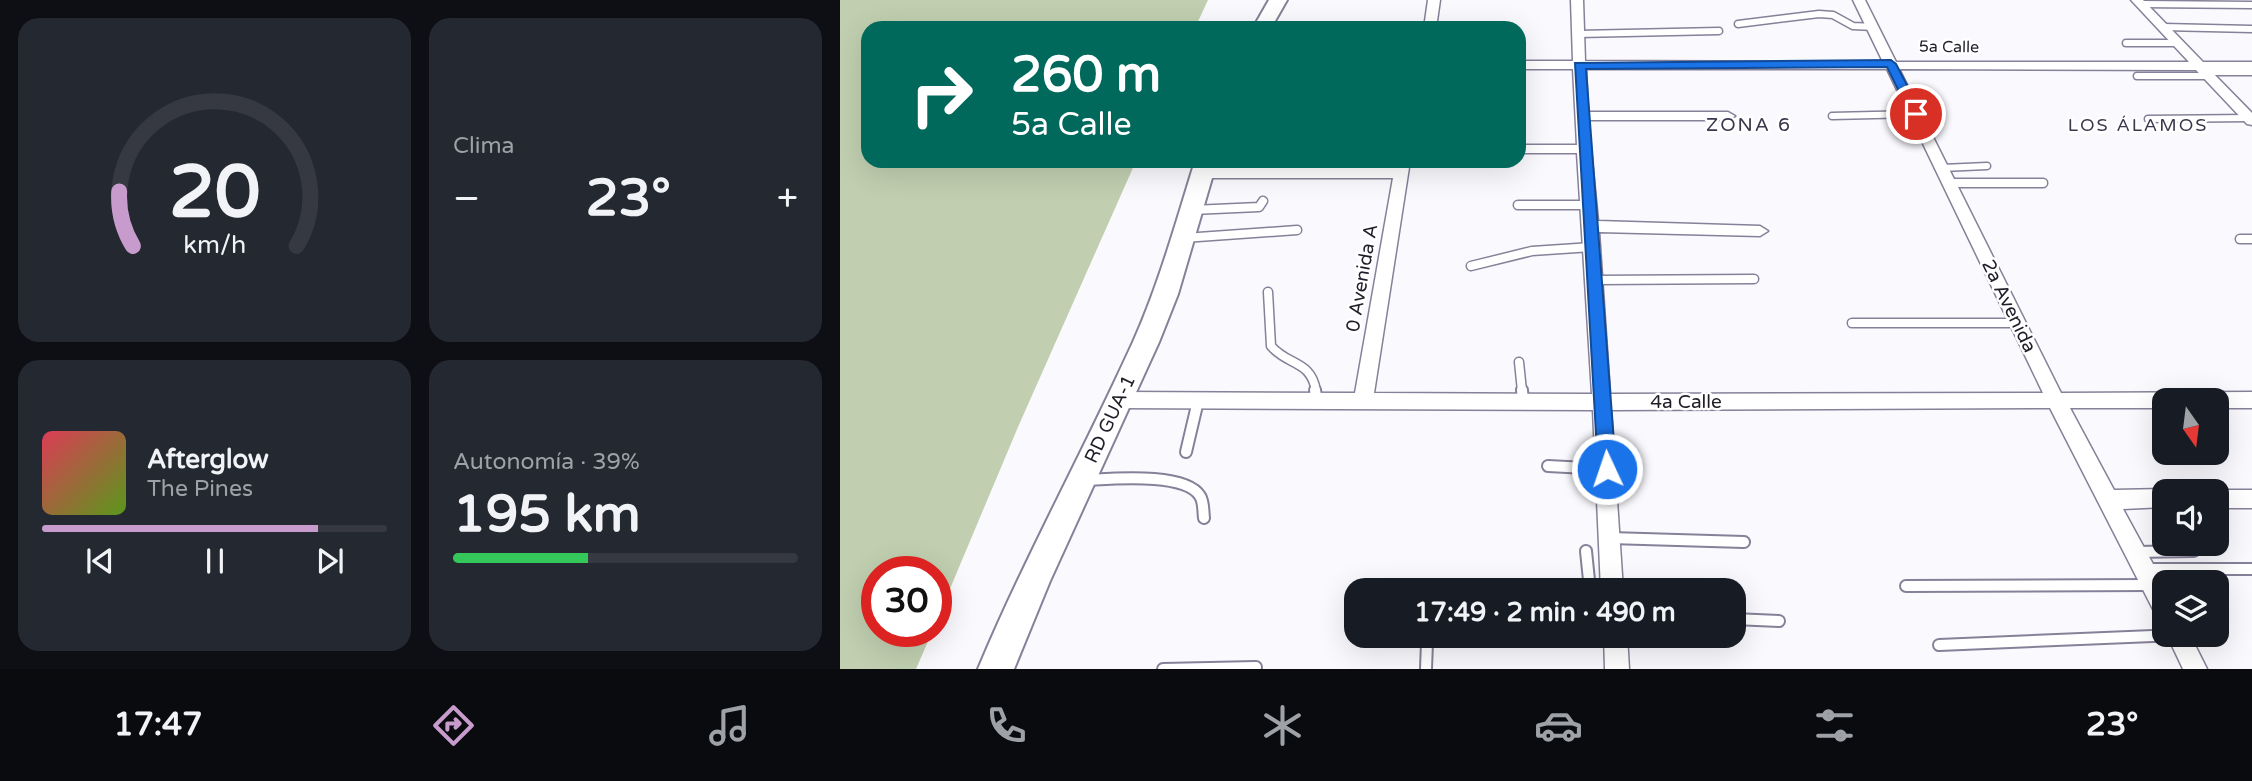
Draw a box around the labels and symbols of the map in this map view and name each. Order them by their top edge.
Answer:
street label: 5a Calle [1919,36,1979,58]
pin [1886,84,1946,144]
district label: ZONA 6 [1706,114,1792,136]
district label: LOS ÁLAMOS [2068,114,2208,136]
street label: 0 Avenida A [1342,222,1382,334]
street label: 2a Avenida [1977,256,2041,356]
street label: RD GUA-1 [1080,371,1140,467]
north arrow [2152,388,2230,466]
street label: 4a Calle [1650,391,1722,413]
position arrow [1570,432,1644,506]
speed limit sign: 30 [861,556,952,647]

